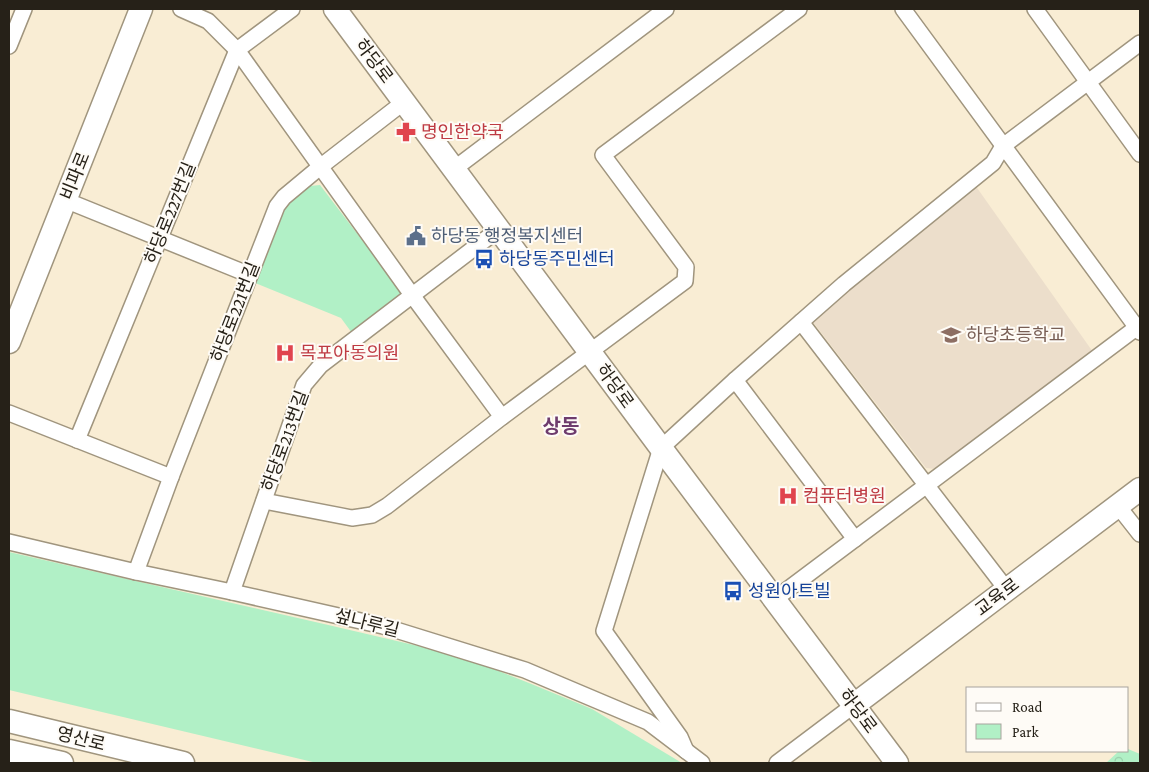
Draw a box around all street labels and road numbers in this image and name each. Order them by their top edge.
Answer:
street label: 하당로 [351,35,397,87]
street label: 비파로 [56,149,94,203]
street label: 하당로227번길 [141,159,199,267]
street label: 하당로221번길 [207,259,263,365]
street label: 하당로 [592,360,638,412]
street label: 하당로213번길 [257,388,313,494]
street label: 교육로 [971,574,1023,620]
street label: 섶나루길 [332,605,402,641]
street label: 하당로 [835,685,881,737]
street label: 영산로 [54,723,108,755]

